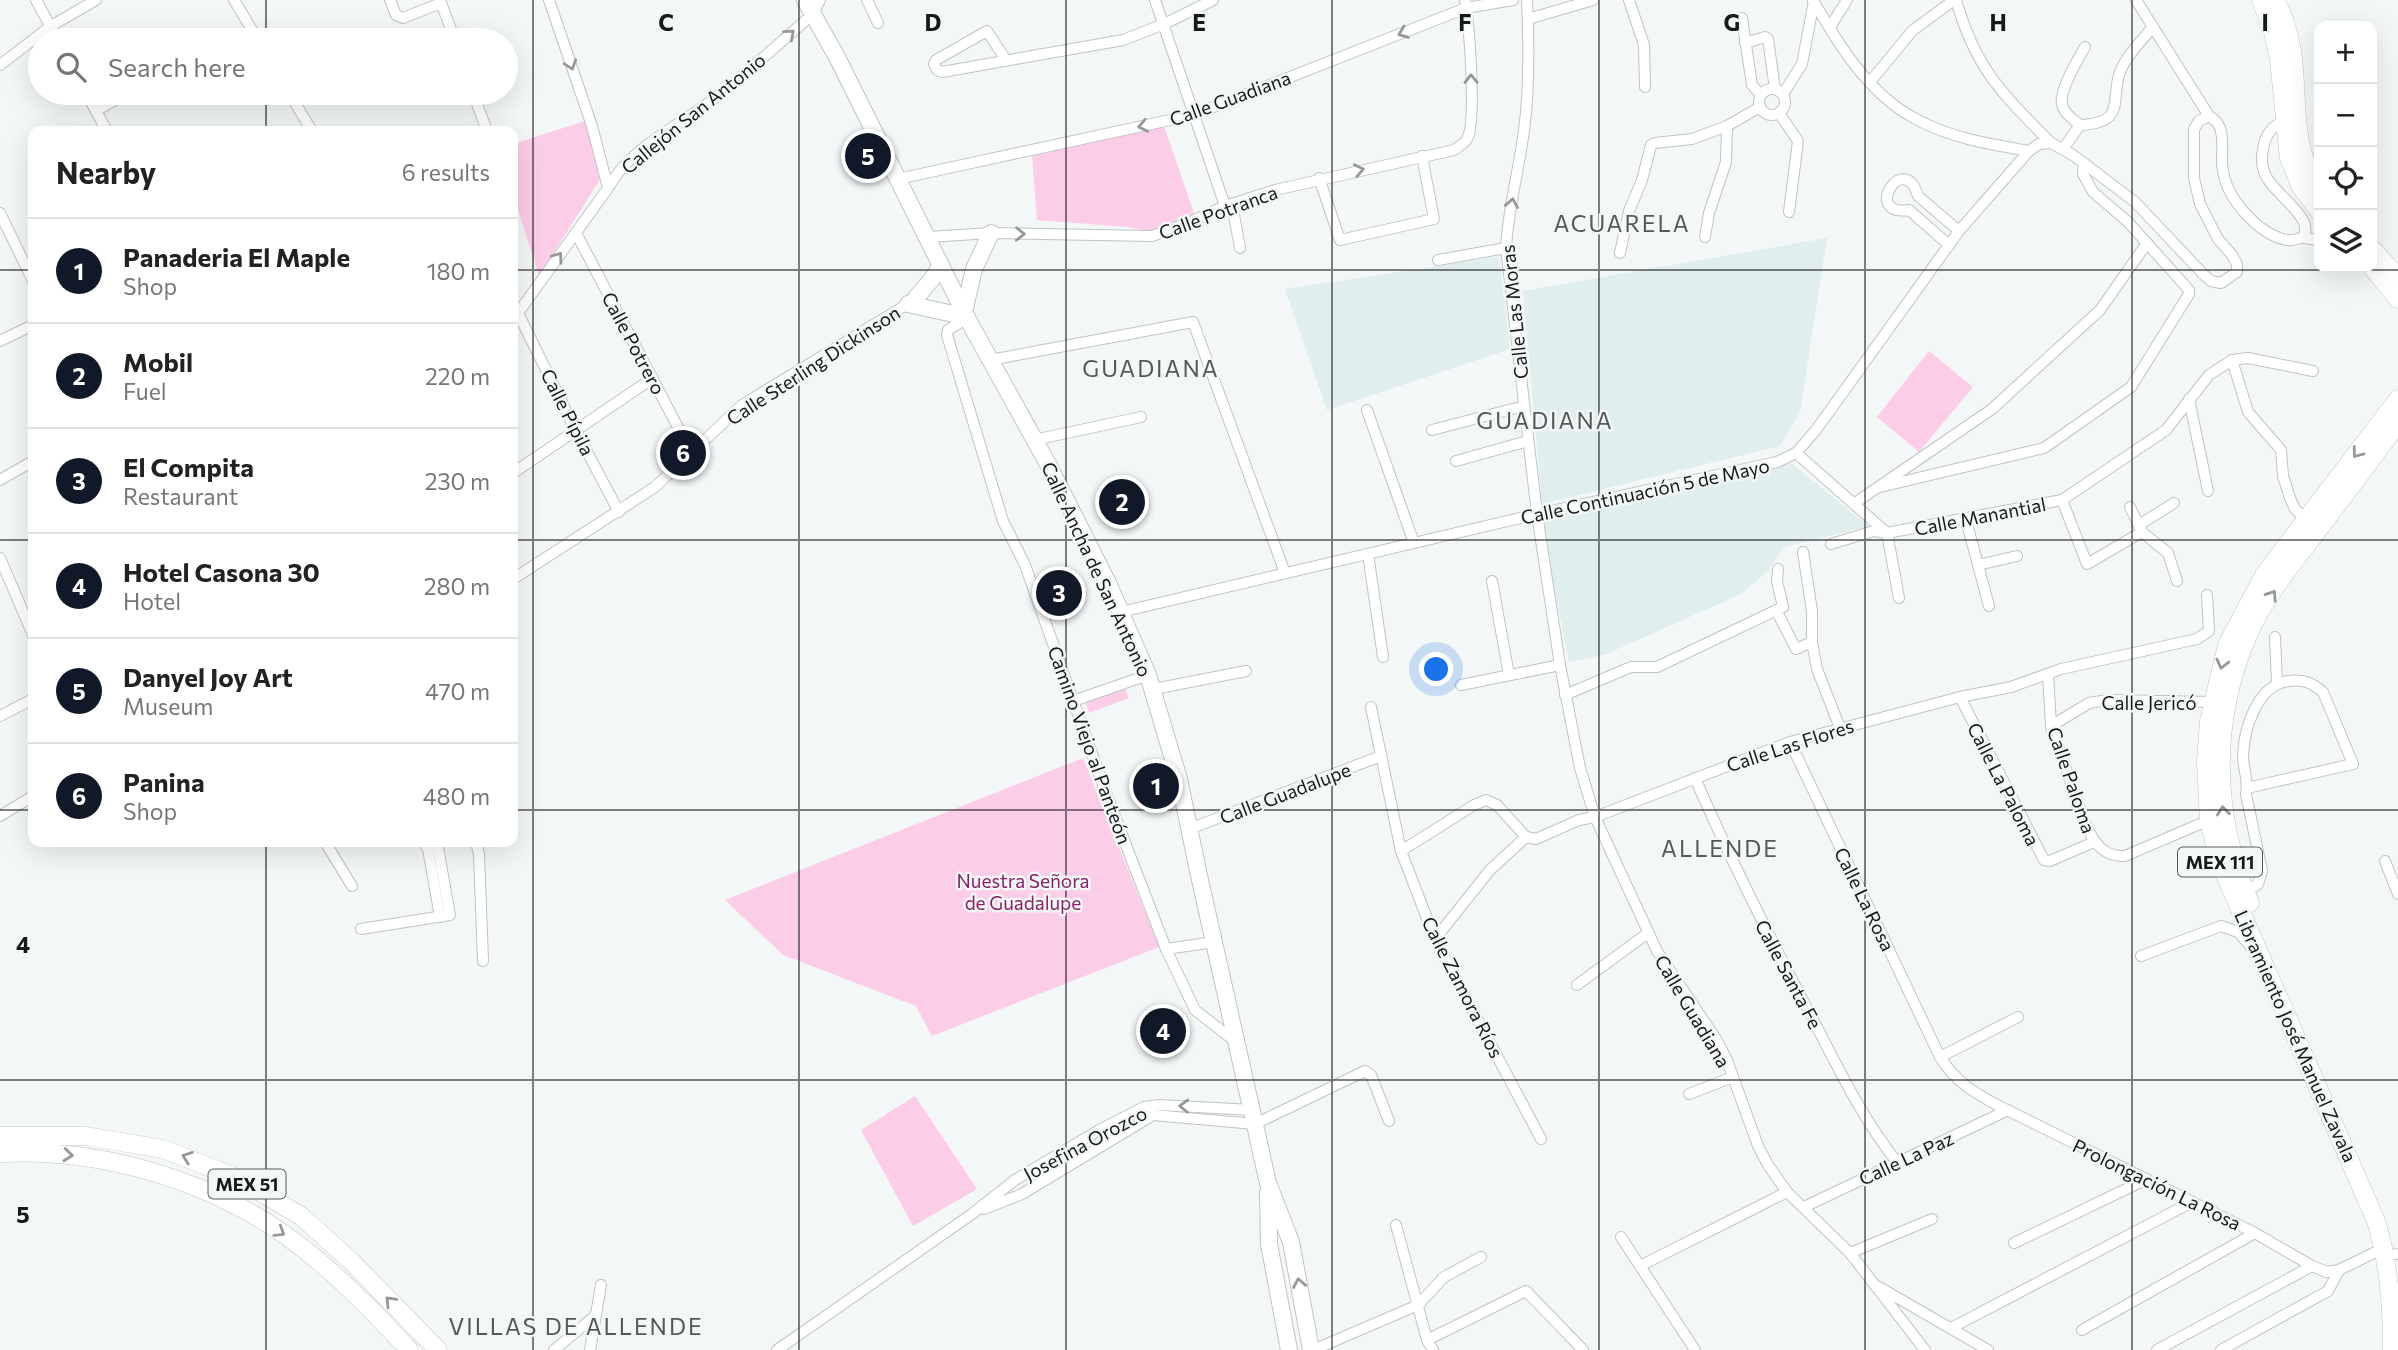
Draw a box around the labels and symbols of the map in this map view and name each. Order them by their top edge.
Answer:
text: C [658,8,674,36]
text: D [925,8,942,36]
text: E [1192,8,1206,36]
text: F [1458,8,1472,36]
text: G [1724,8,1740,36]
text: H [1989,8,2007,36]
text: I [2261,8,2269,36]
one-way arrow [1397,24,1409,38]
one-way arrow [781,30,794,42]
street label: Callejón San Antonio [616,48,770,178]
one-way arrow [563,58,578,70]
street label: Calle Guadiana [1166,65,1294,131]
one-way arrow [1463,73,1478,84]
one-way arrow [1137,118,1149,133]
pin: 5 [845,130,891,182]
one-way arrow [1353,164,1365,179]
street label: Calle Potranca [1156,180,1280,244]
one-way arrow [1503,197,1518,209]
district label: ACUARELA [1553,209,1691,237]
one-way arrow [1015,226,1026,242]
street label: Calle Las Moras [1496,244,1532,380]
one-way arrow [550,252,563,265]
street label: Calle Potrero [597,288,671,398]
street label: Calle Sterling Dickinson [722,300,904,430]
district label: GUADIANA [1082,354,1220,382]
street label: Calle Pípila [536,365,600,459]
district label: GUADIANA [1476,406,1614,434]
pin: 6 [660,427,706,479]
one-way arrow [2353,445,2365,458]
street label: Calle Continuación 5 de Mayo [1519,453,1771,529]
street label: Calle Ancha de San Antonio [1037,458,1157,680]
pin: 2 [1099,476,1145,528]
street label: Calle Manantial [1912,492,2048,540]
pin: 3 [1036,567,1082,619]
one-way arrow [2264,589,2277,602]
street label: Camino Viejo al Panteón [1043,643,1137,847]
your location [1419,652,1453,686]
one-way arrow [2216,658,2230,670]
street label: Calle Jericó [2101,691,2197,714]
street label: Calle Las Flores [1723,714,1857,776]
street label: Calle La Paloma [1963,719,2045,849]
street label: Calle Paloma [2043,724,2101,836]
street label: Calle Guadalupe [1216,757,1354,829]
pin: 1 [1133,760,1179,812]
one-way arrow [2216,806,2231,817]
district label: ALLENDE [1661,834,1779,862]
street label: Calle La Rosa [1830,843,1900,955]
road number: MEX 111 [2178,848,2262,876]
park label: Nuestra Señora de Guadalupe [956,869,1090,914]
street label: Libramiento José Manuel Zavala [2230,907,2362,1165]
street label: Calle Zamora Ríos [1418,913,1508,1061]
street label: Calle Santa Fe [1751,916,1827,1032]
text: 4 [16,930,30,958]
street label: Calle Guadiana [1650,950,1736,1072]
pin: 4 [1140,1005,1186,1057]
one-way arrow [1178,1098,1188,1114]
street label: Josefina Orozco [1019,1101,1151,1185]
street label: Calle La Paz [1855,1126,1957,1190]
street label: Prolongación La Rosa [2069,1133,2245,1235]
one-way arrow [62,1148,74,1163]
one-way arrow [182,1152,194,1166]
road number: MEX 51 [208,1170,286,1198]
text: 5 [16,1200,30,1228]
one-way arrow [272,1224,285,1237]
one-way arrow [1292,1277,1307,1289]
one-way arrow [386,1296,399,1309]
district label: VILLAS DE ALLENDE [448,1312,704,1340]

